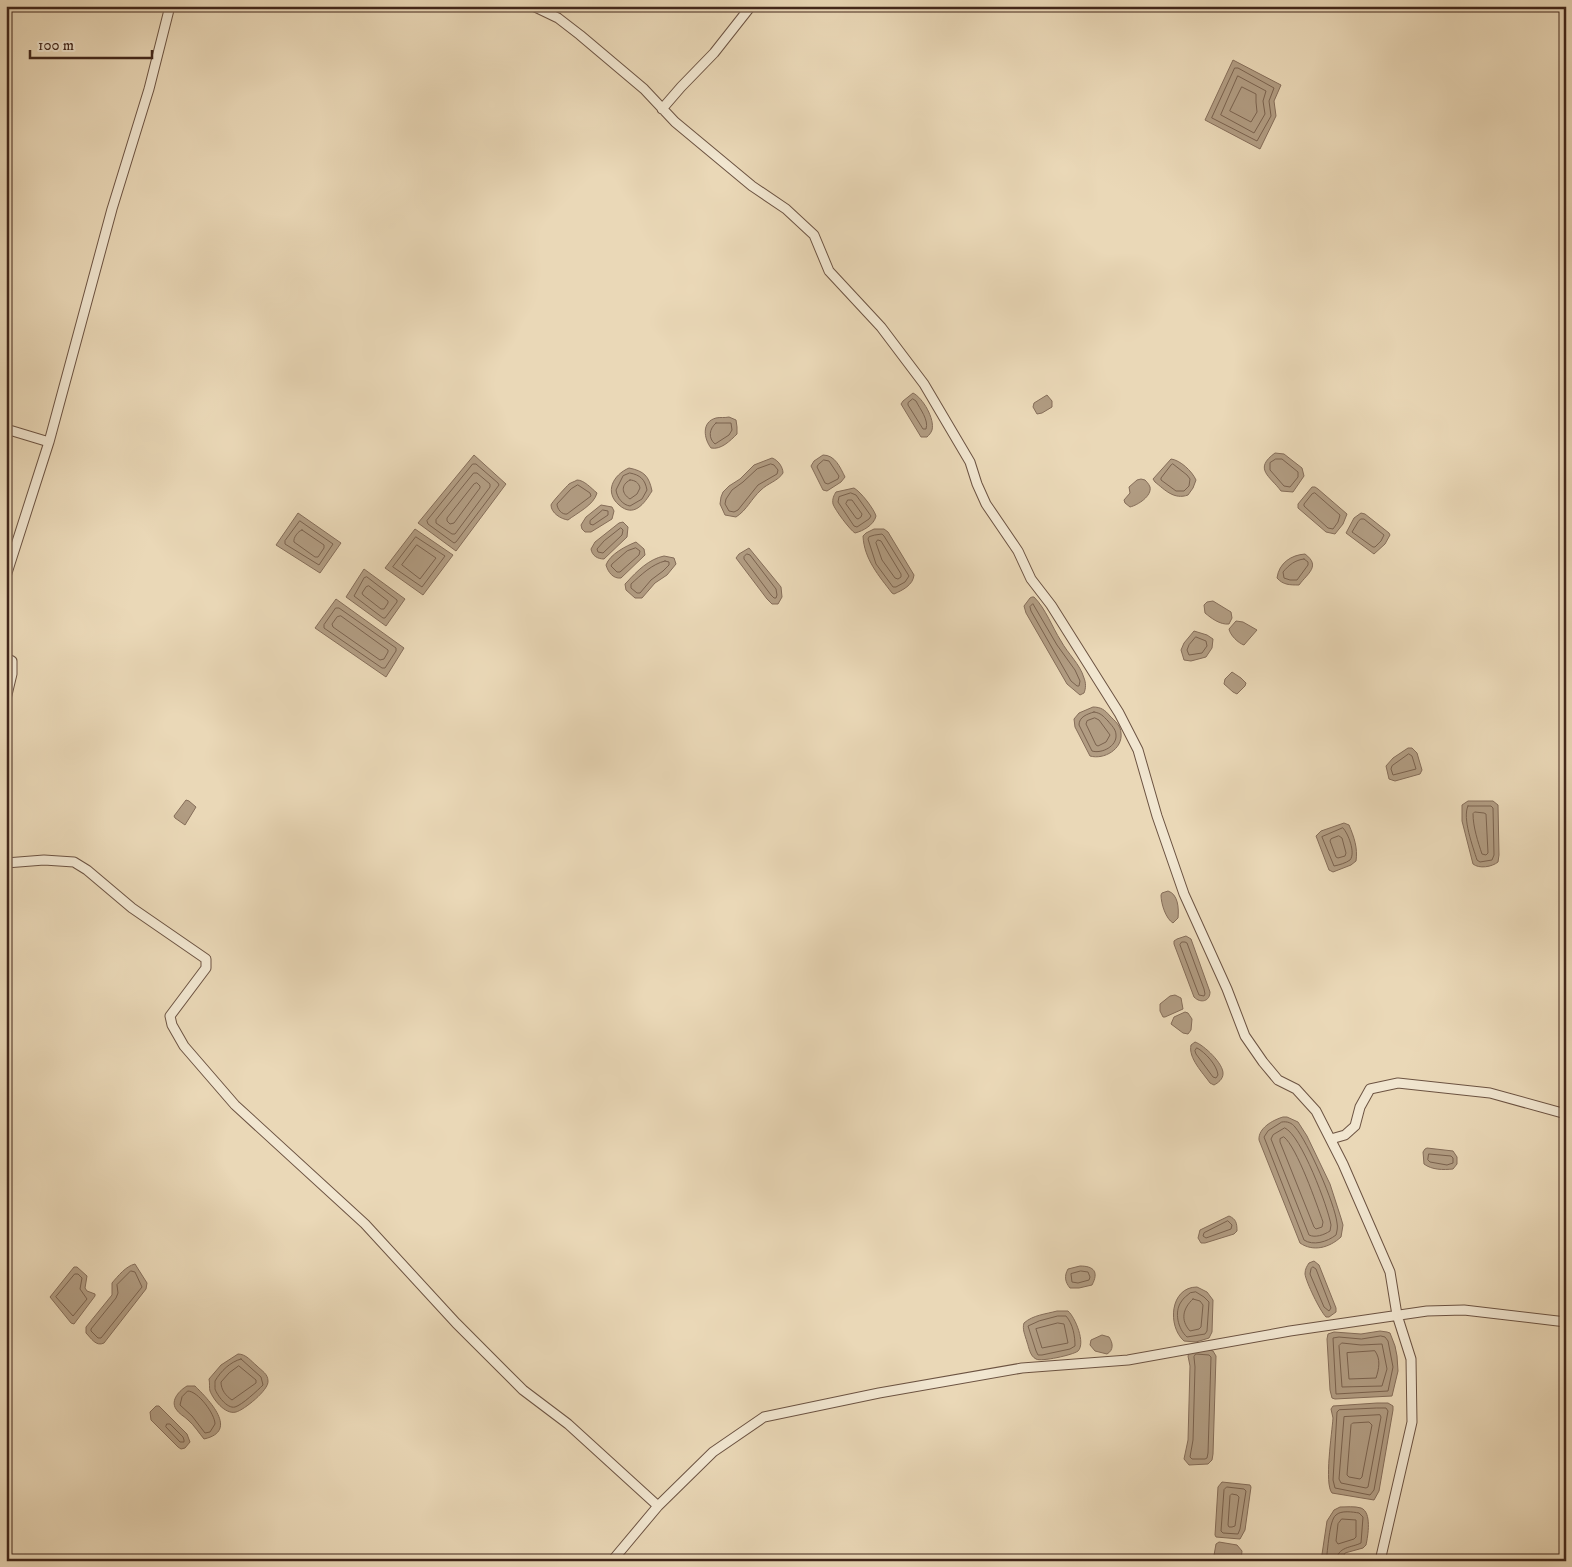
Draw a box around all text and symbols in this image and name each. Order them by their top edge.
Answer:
scale bar [30,28,152,60]
text: 100 m [38,36,74,55]

